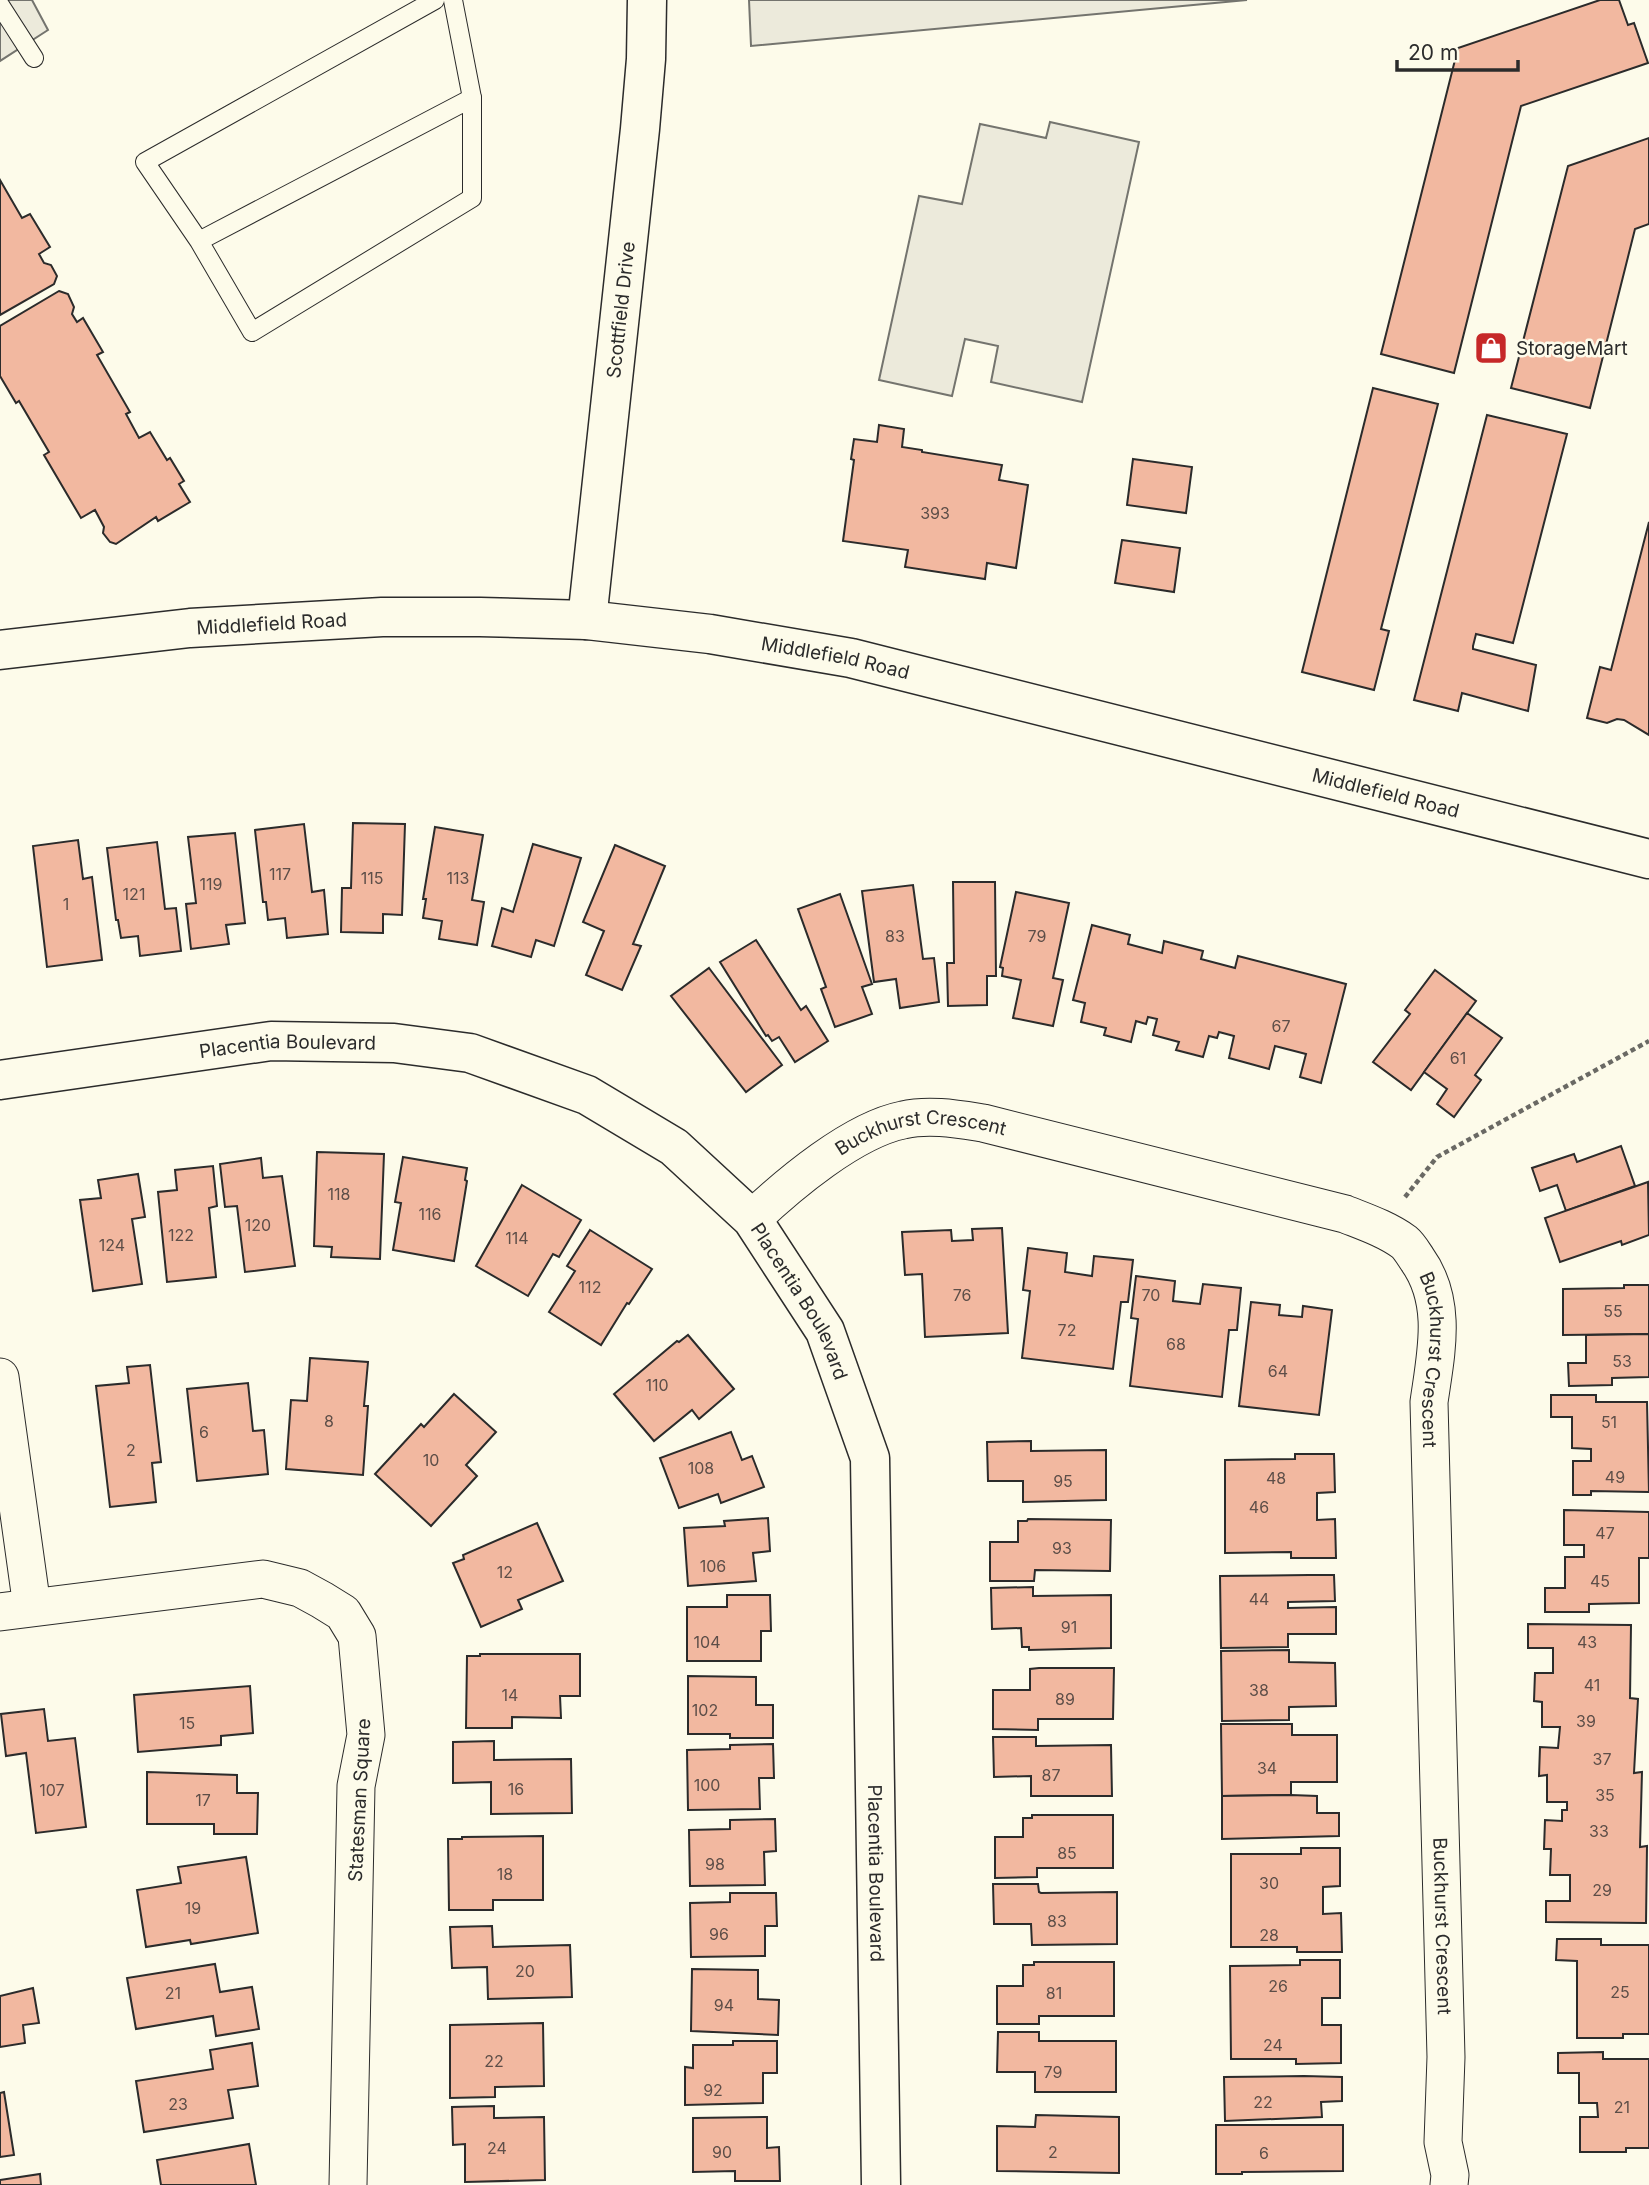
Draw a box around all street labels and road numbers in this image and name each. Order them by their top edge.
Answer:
street label: Scottfield Drive [602,240,640,379]
street label: Middlefield Road [196,608,348,640]
street label: Middlefield Road [759,632,912,684]
street label: Middlefield Road [1310,764,1462,823]
street label: Placentia Boulevard [198,1030,376,1063]
street label: Buckhurst Crescent [831,1106,1009,1161]
street label: Placentia Boulevard [746,1219,852,1383]
street label: Buckhurst Crescent [1415,1268,1448,1448]
street label: Statesman Square [344,1718,375,1882]
street label: Placentia Boulevard [863,1784,889,1962]
street label: Buckhurst Crescent [1428,1837,1456,2015]

